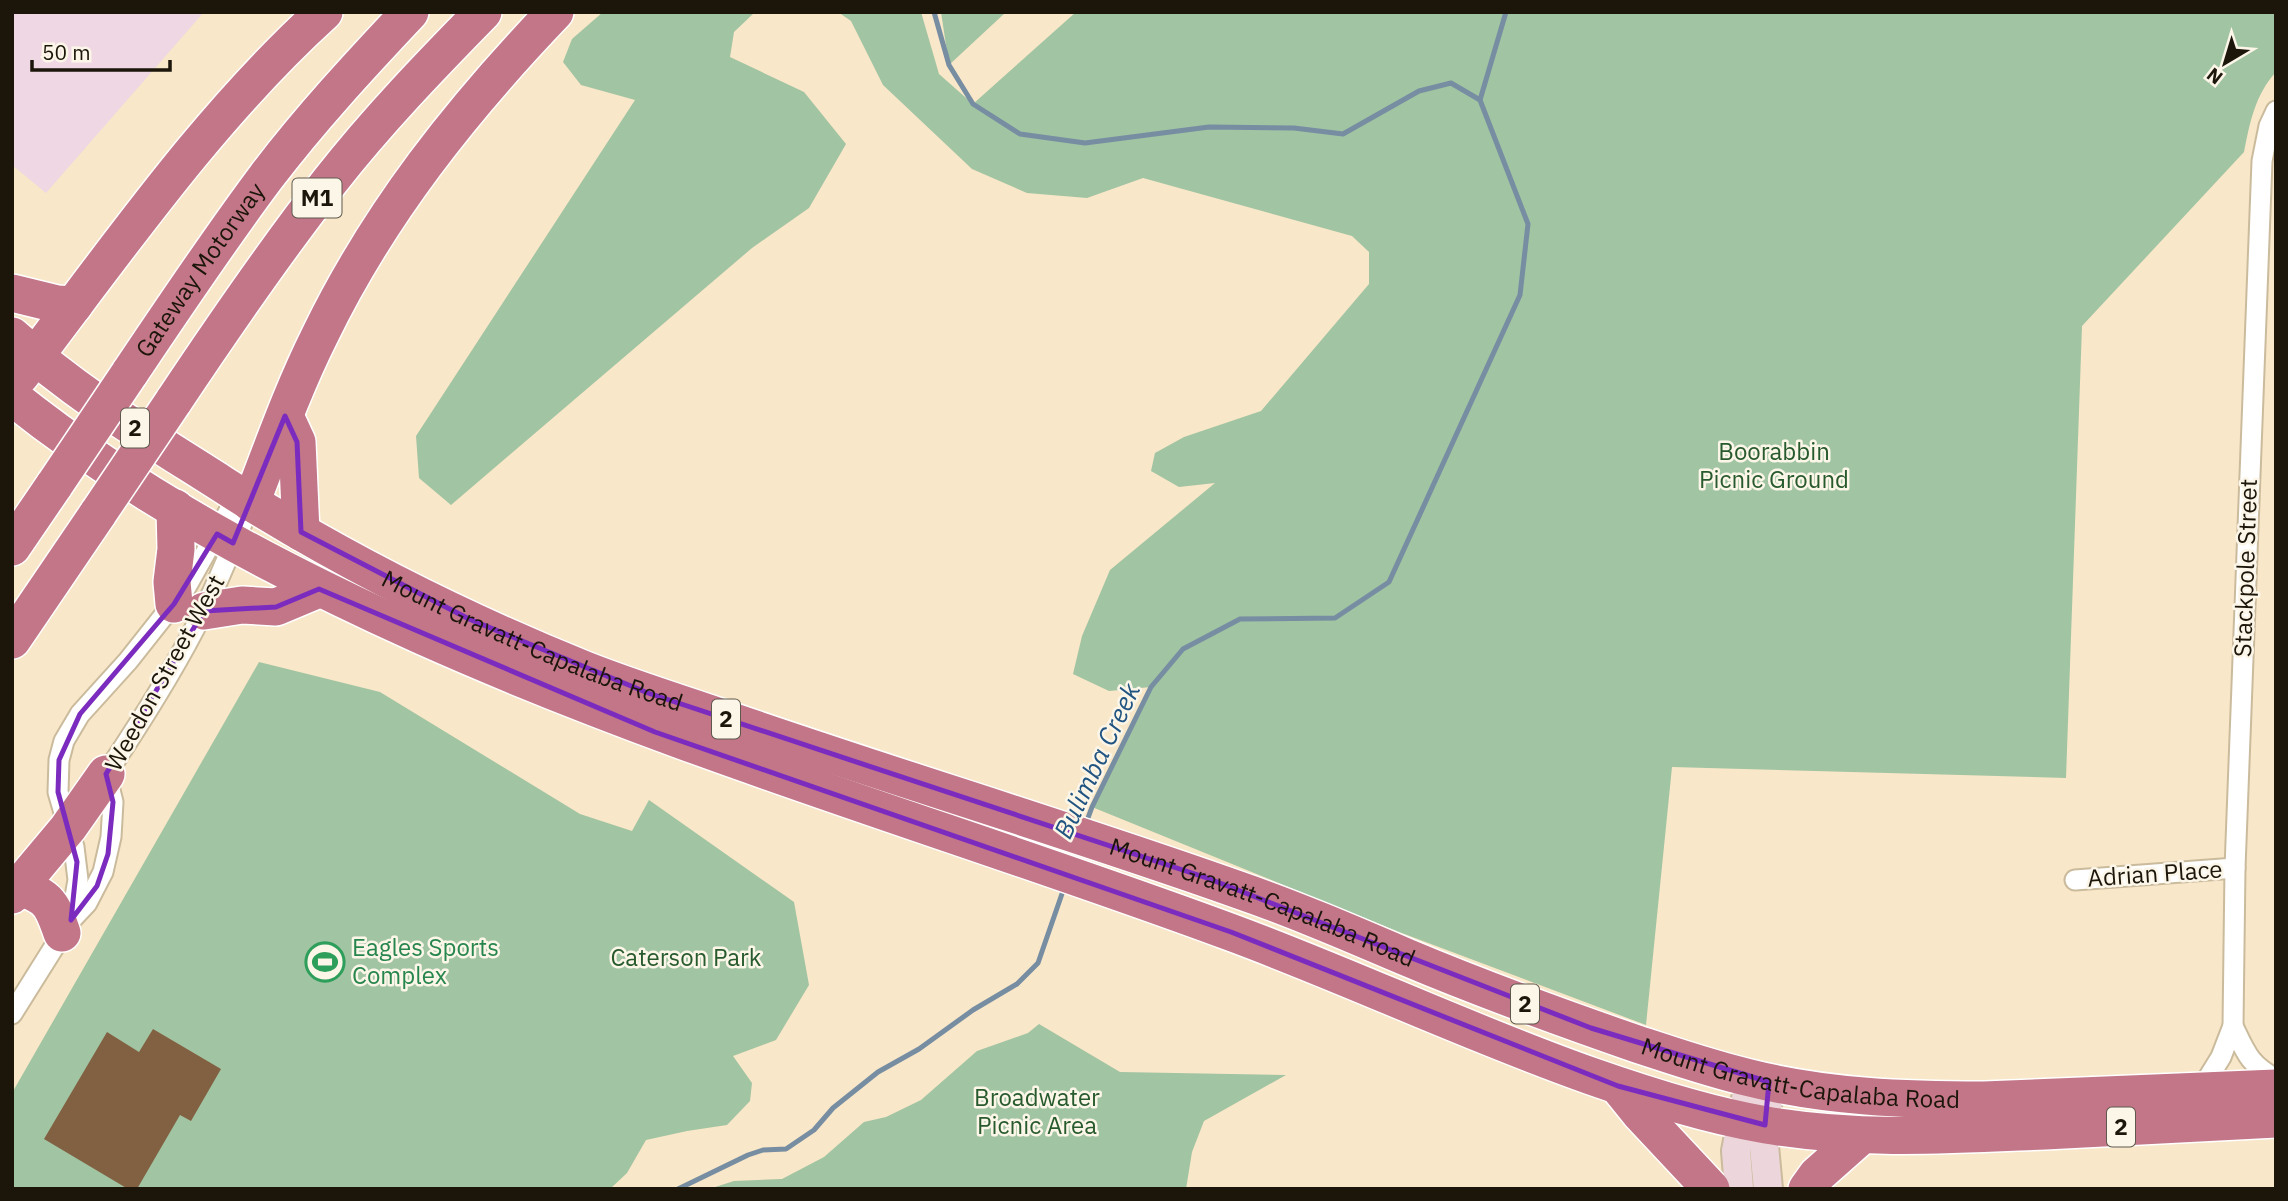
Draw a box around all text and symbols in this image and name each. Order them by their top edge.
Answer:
scale bar [32,28,170,72]
north arrow [2190,28,2260,98]
text: 50 m [42,38,91,66]
text: N [2202,63,2227,90]
street label: Gateway Motorway [128,176,272,363]
road number: M1 [292,178,342,218]
road number: 2 [121,408,149,448]
park label: Boorabbin Picnic Ground [1699,435,1849,495]
street label: Stackpole Street [2226,478,2264,658]
street label: Mount Gravatt-Capalaba Road [377,562,687,718]
street label: Weedon Street West [97,569,231,776]
water label: Bulimba Creek [1045,677,1147,844]
road number: 2 [712,699,740,738]
street label: Mount Gravatt-Capalaba Road [1106,830,1420,974]
street label: Adrian Place [2086,852,2223,894]
place label: Eagles Sports Complex [352,931,499,991]
sports icon: Eagles Sports Complex [304,941,346,983]
park label: Caterson Park [610,941,762,973]
road number: 2 [1511,984,1539,1023]
street label: Mount Gravatt-Capalaba Road [1637,1029,1960,1115]
park label: Broadwater Picnic Area [974,1081,1100,1141]
road number: 2 [2107,1108,2135,1146]

